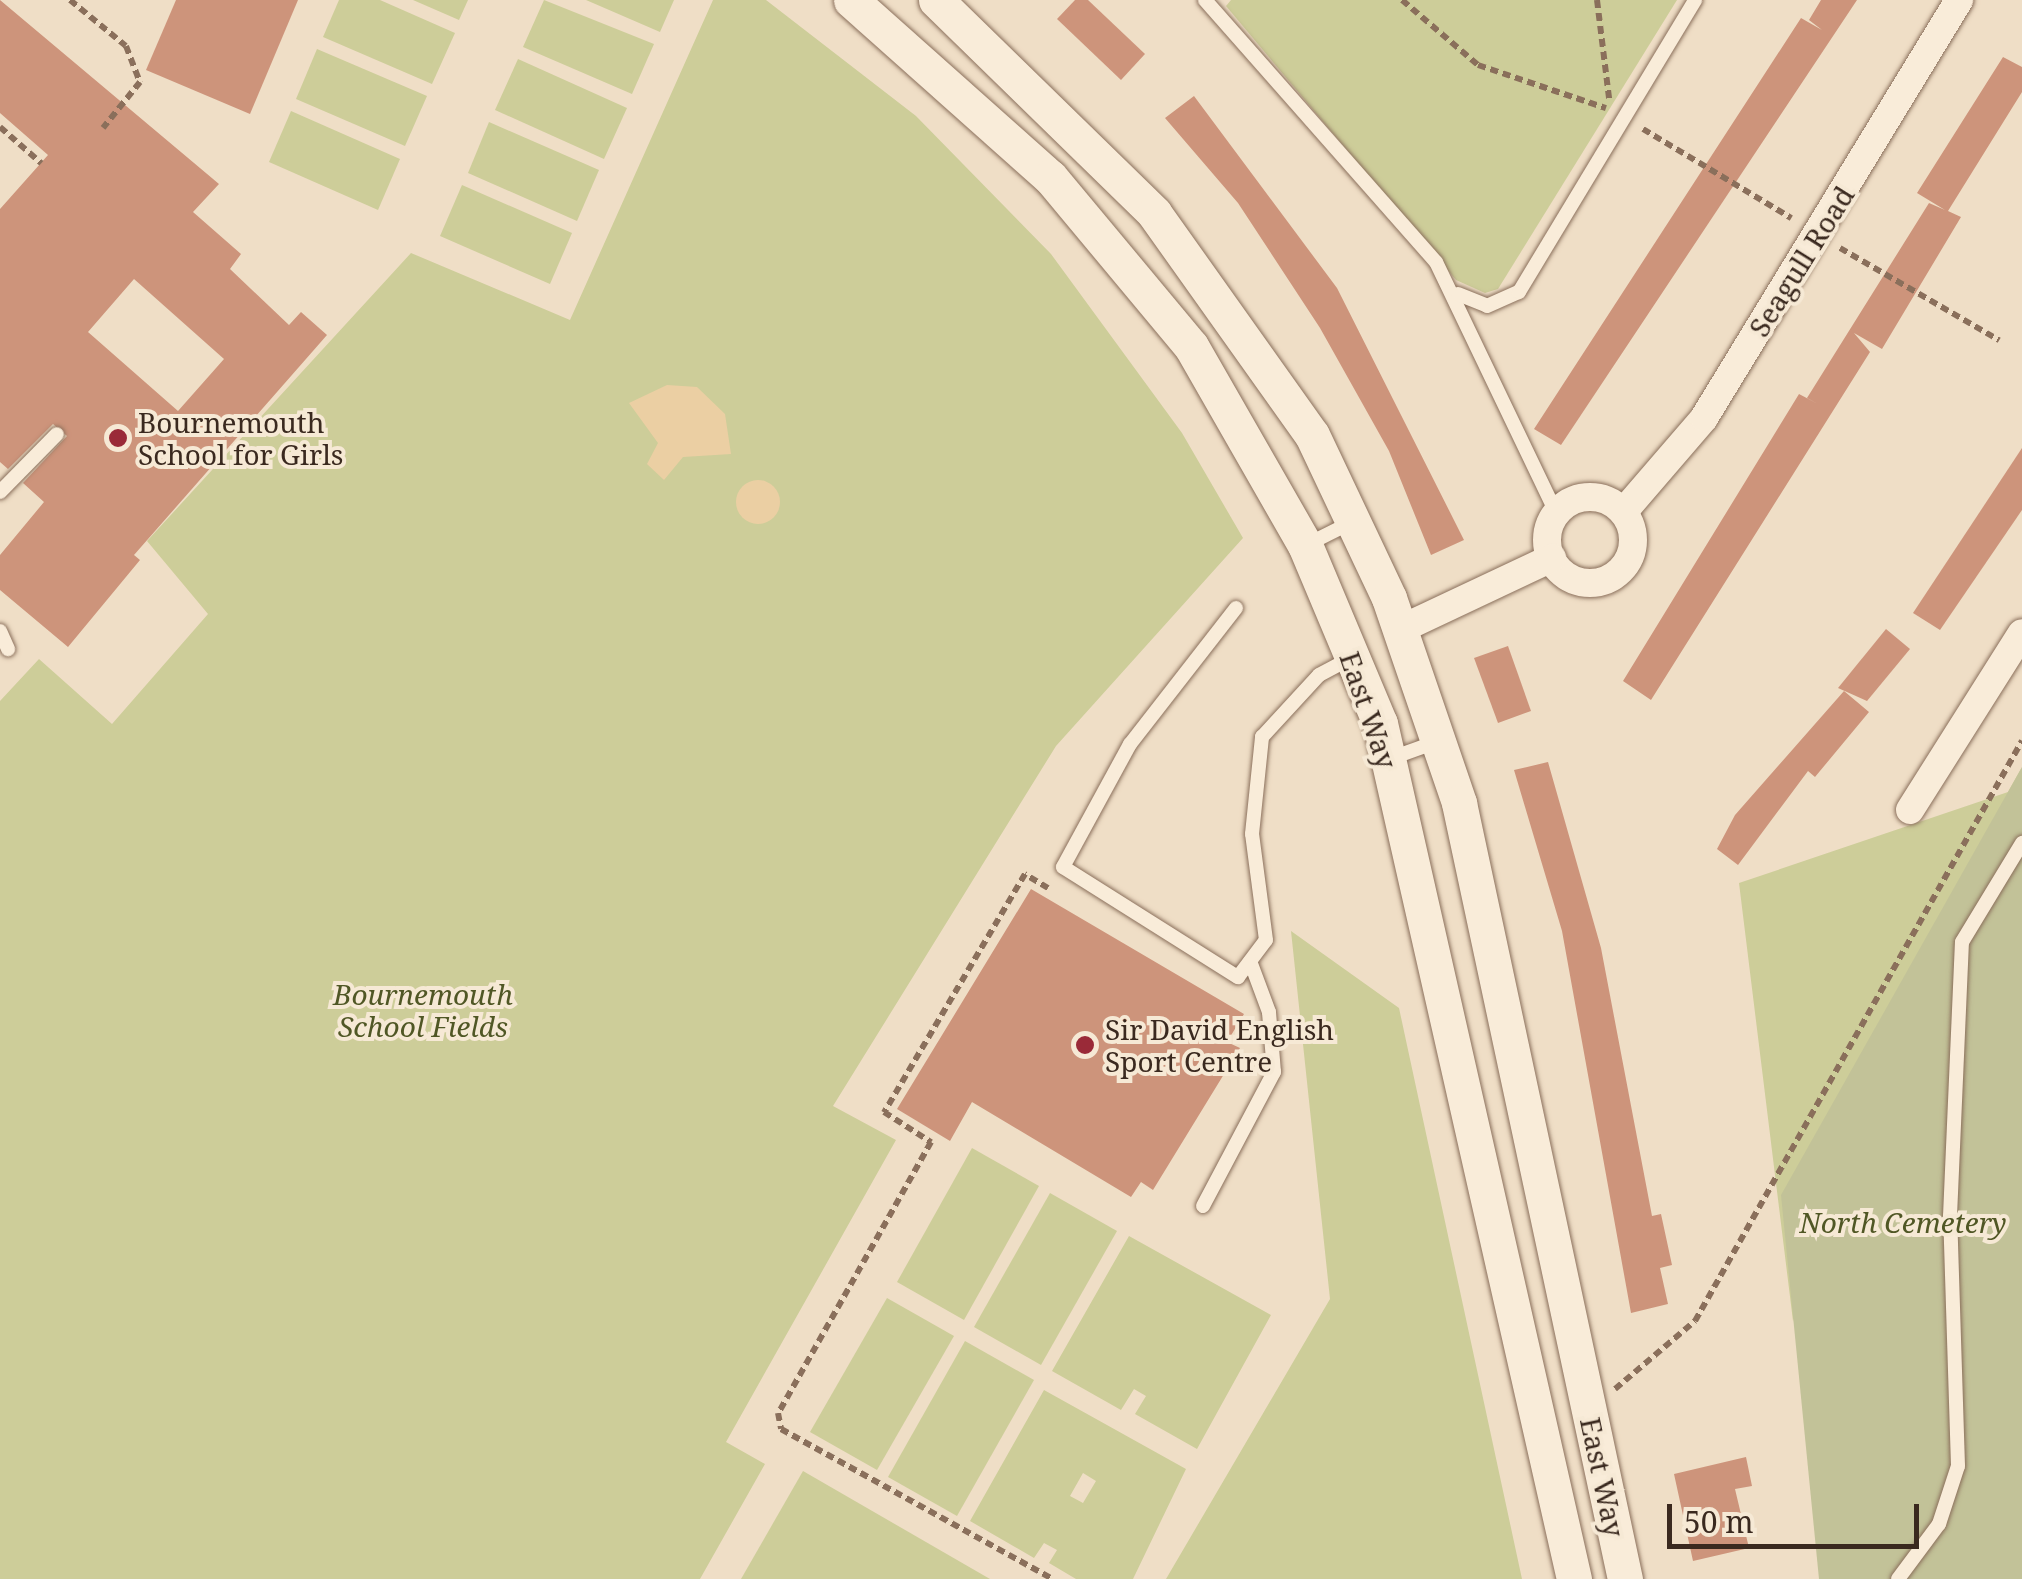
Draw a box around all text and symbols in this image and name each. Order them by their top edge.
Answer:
street label: Seagull Road [1741,180,1861,342]
place label: Bournemouth School for Girls [138,405,343,471]
marker: Bournemouth School for Girls [107,427,129,449]
street label: East Way [1333,647,1405,773]
park label: Bournemouth School Fields [333,977,513,1043]
place label: Sir David English Sport Centre [1105,1012,1334,1078]
marker: Sir David English Sport Centre [1074,1034,1096,1056]
park label: North Cemetery [1799,1205,2007,1239]
street label: East Way [1574,1414,1632,1540]
scale bar [1672,1484,1924,1546]
text: 50 m [1684,1501,1754,1542]

